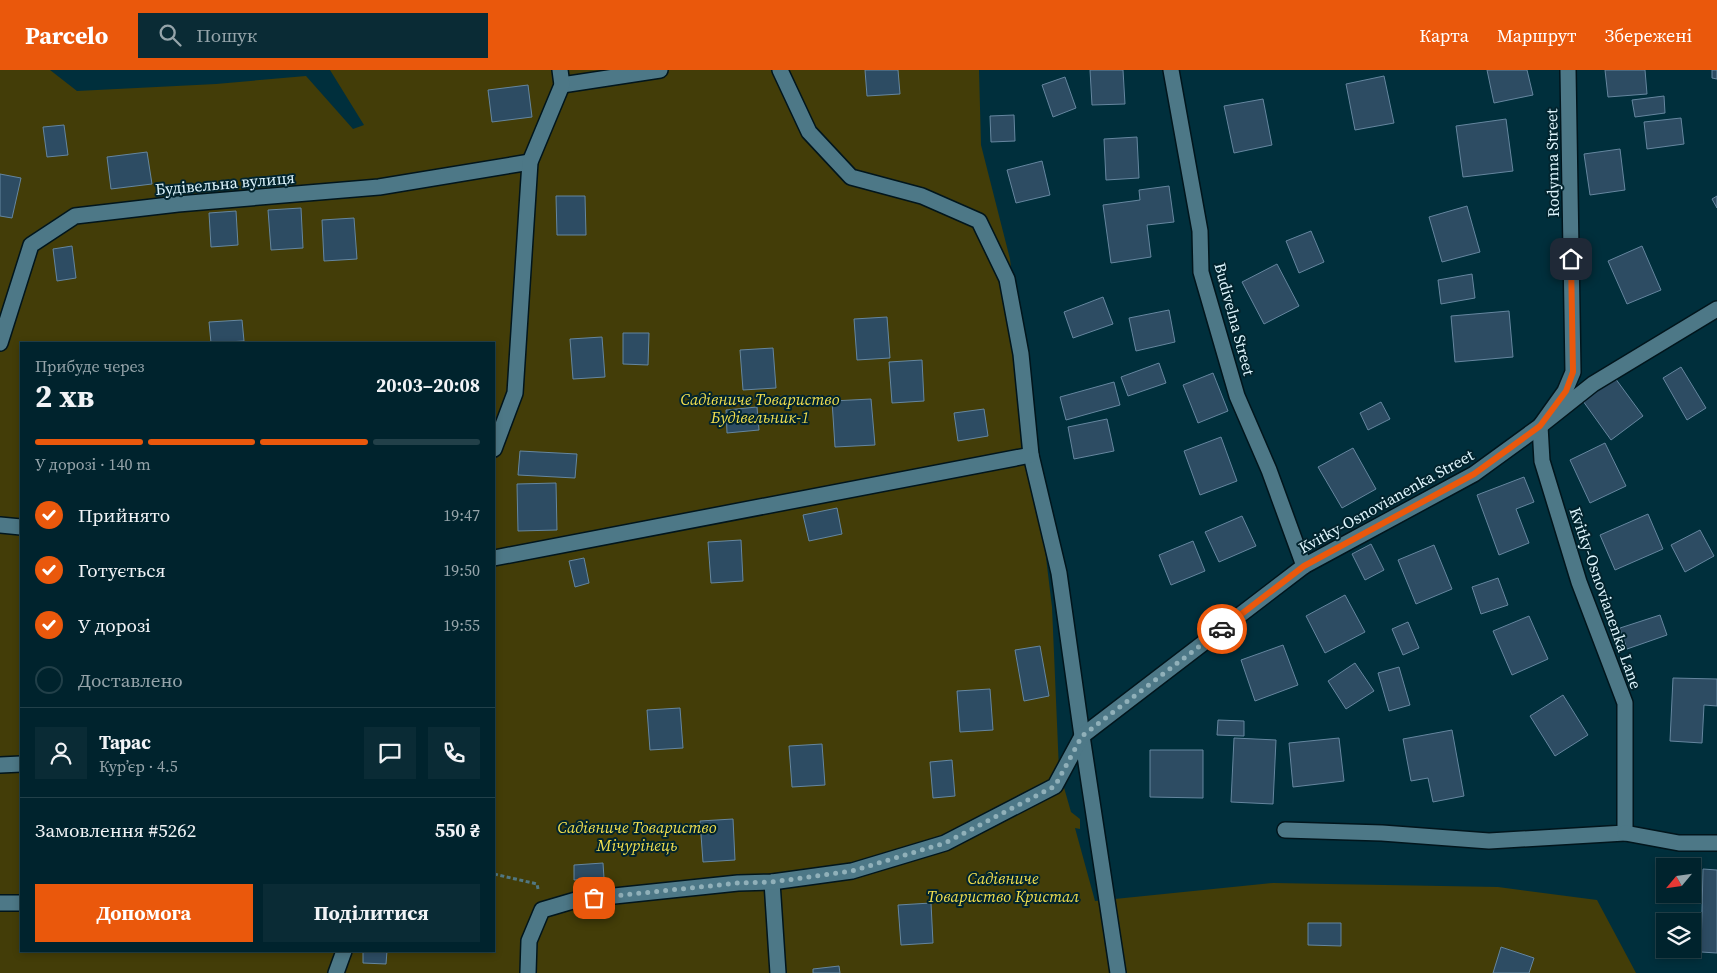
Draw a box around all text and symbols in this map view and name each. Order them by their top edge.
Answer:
search box [138,13,488,58]
text: Parcelo [25,19,108,52]
icon: search [156,21,184,49]
text: Пошук [196,22,257,48]
text: Карта [1419,23,1469,48]
text: Маршрут [1497,23,1576,48]
text: Збережені [1604,23,1692,48]
street label: Rodynna Street [1540,108,1564,218]
street label: Будівельна вулиця [154,166,296,200]
pin [1550,238,1592,280]
icon: home [1557,245,1585,273]
street label: Budivelna Street [1209,260,1261,379]
text: Прибуде через [35,355,145,377]
text: 20:03–20:08 [376,372,480,398]
text: 2 хв [35,374,94,418]
park label: Садівниче Товариство Будівельник-1 [680,388,840,428]
street label: Kvitky-Osnovianenka Street [1295,443,1478,558]
text: У дорозі · 140 m [35,453,151,475]
icon: check [35,501,63,529]
text: Прийнято [78,502,170,528]
text: 19:47 [443,504,480,526]
street label: Kvitky-Osnovianenka Lane [1565,504,1647,692]
icon: check [35,556,63,584]
text: Готується [78,557,166,583]
text: 19:50 [443,559,480,581]
courier [1197,604,1247,654]
icon: check [35,611,63,639]
text: У дорозі [78,612,151,638]
text: 19:55 [443,614,480,636]
icon: car [1208,615,1236,643]
text: Доставлено [78,667,183,693]
button: person [35,727,87,779]
button: chat [364,727,416,779]
button: phone [428,727,480,779]
text: Тарас [99,729,151,755]
text: Кур’єр · 4.5 [99,755,178,777]
park label: Садівниче Товариство Мічурінець [557,816,717,856]
text: Замовлення #5262 [35,817,196,843]
text: 550 ₴ [435,817,480,843]
north arrow [1656,858,1701,902]
map controls [1656,858,1701,958]
park label: Садівниче Товариство Кристал [927,867,1079,907]
pin [573,877,615,919]
button: Допомога [35,884,253,942]
button: Поділитися [263,884,480,942]
icon: bag [580,884,608,912]
button: layers [1656,913,1701,958]

